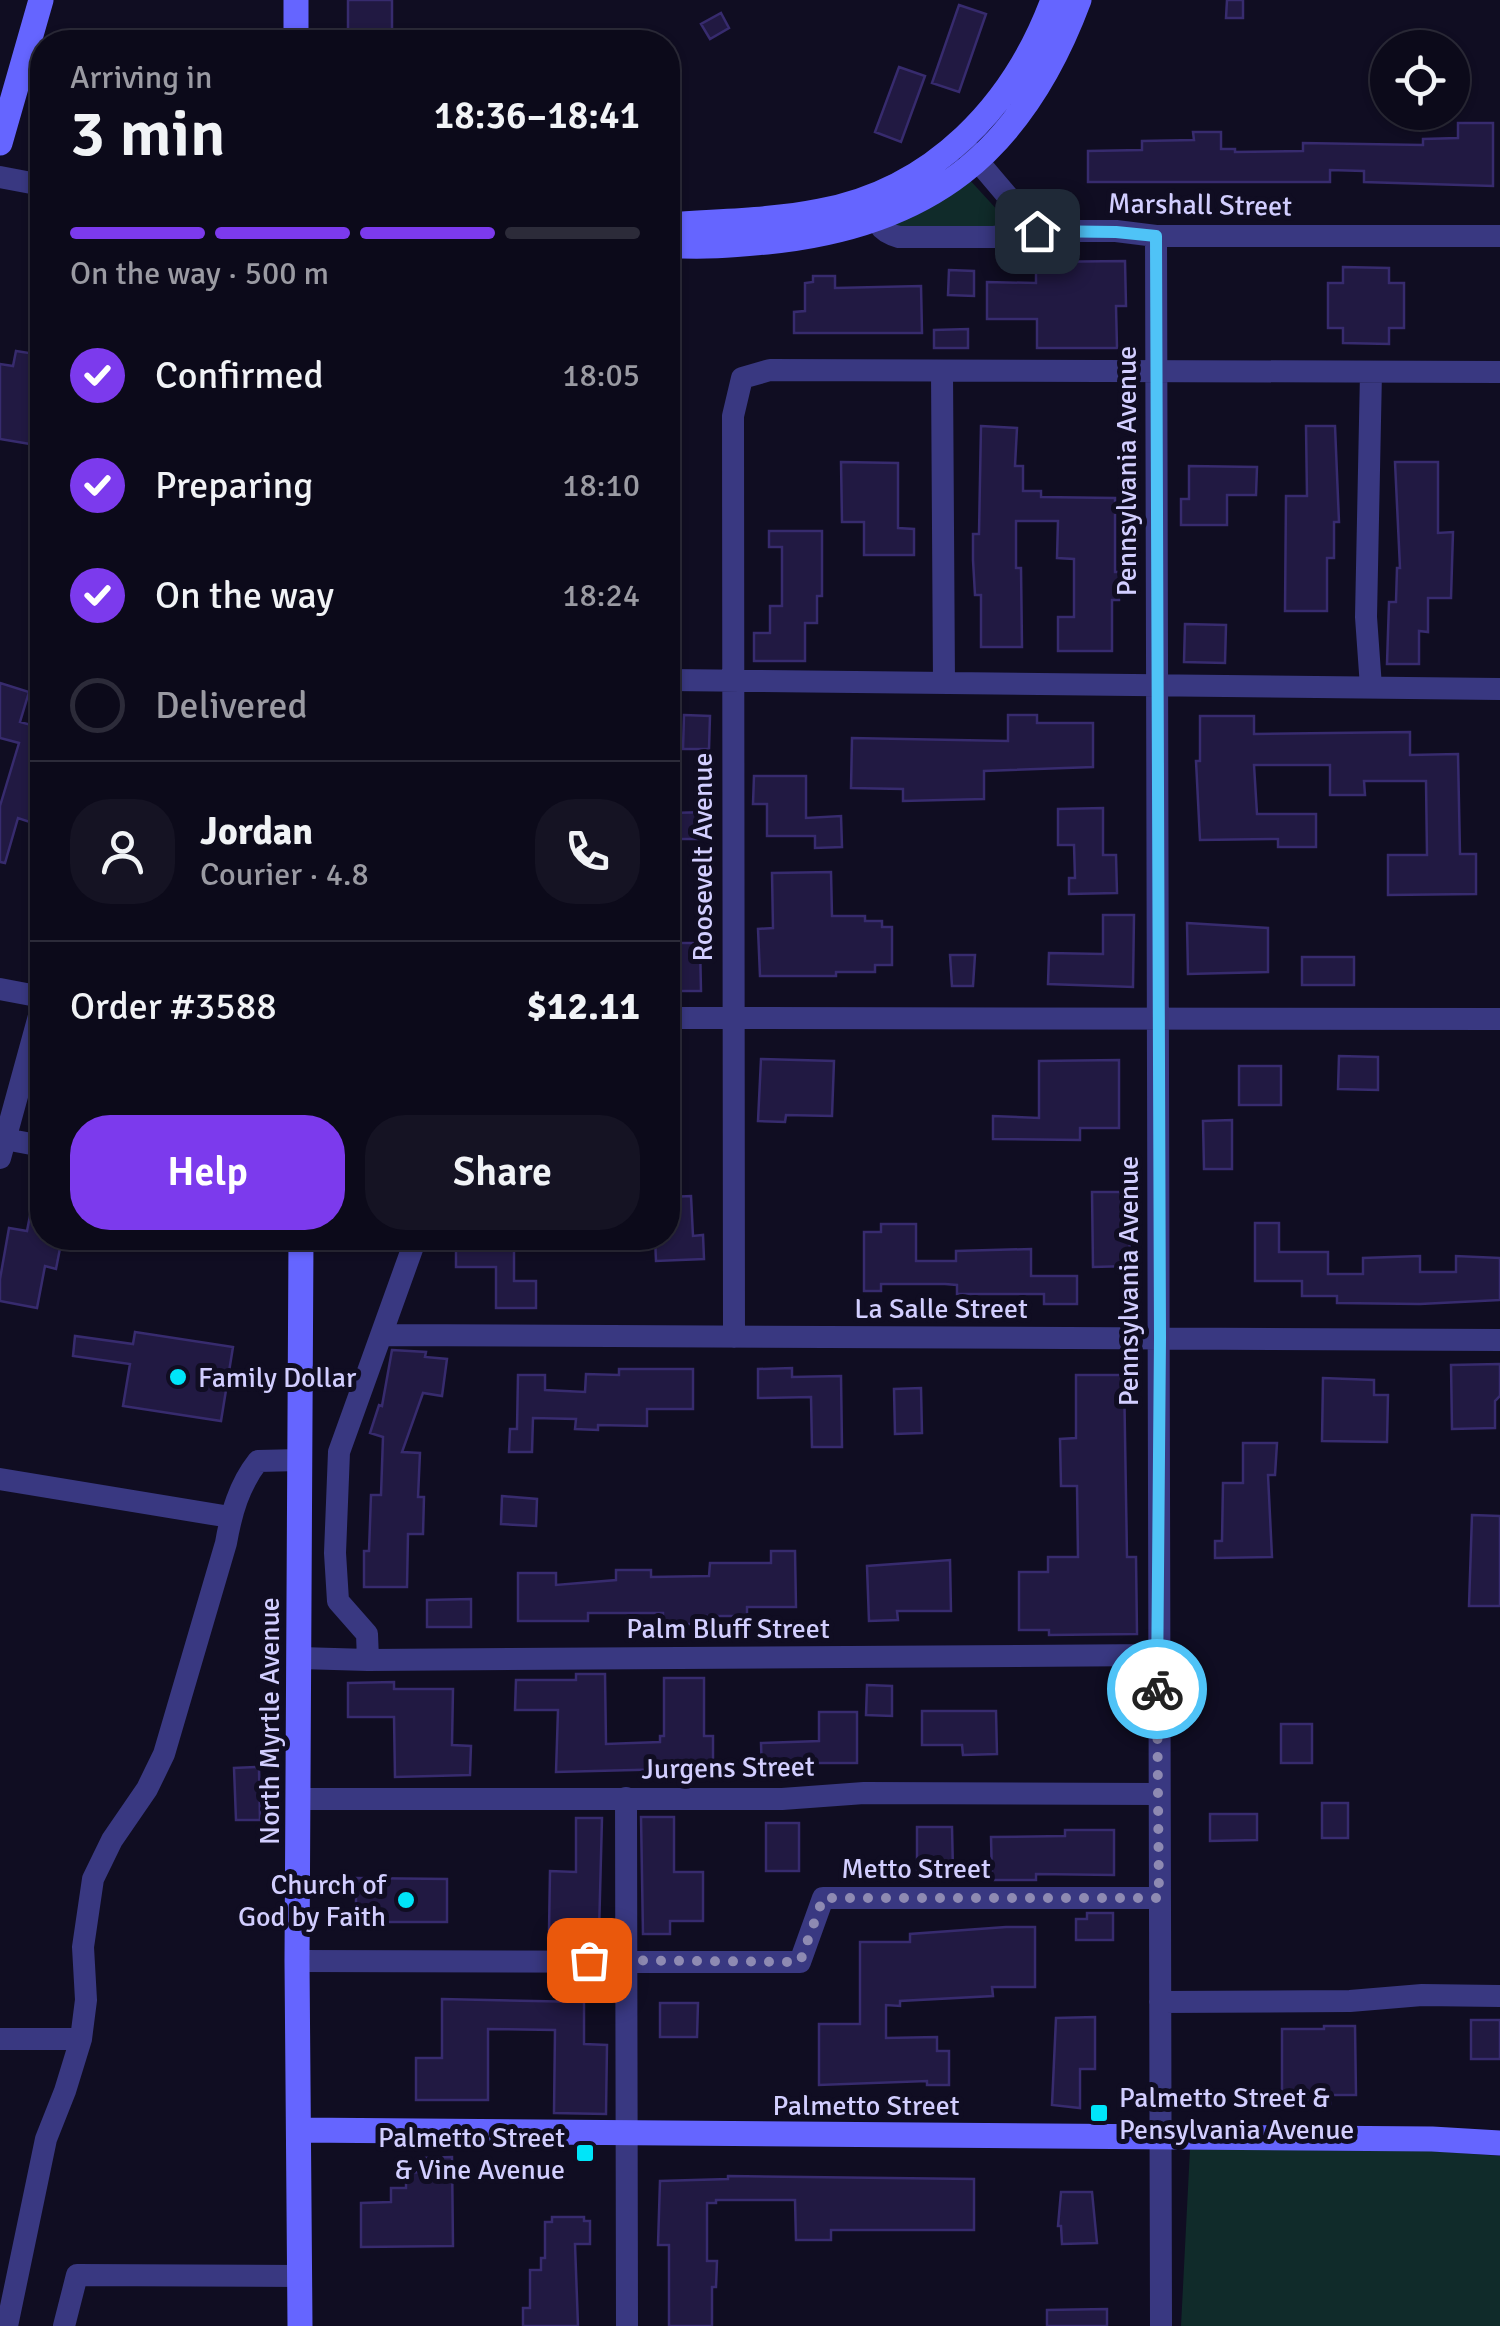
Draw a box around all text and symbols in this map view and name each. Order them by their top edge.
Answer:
map controls [1370,30,1470,130]
button: locate [1370,30,1470,130]
text: Arriving in [70,58,212,97]
text: 18:36–18:41 [434,92,640,139]
text: 3 min [70,94,226,174]
street label: Marshall Street [1108,186,1292,224]
pin [995,189,1080,274]
icon: home [1010,204,1065,259]
text: On the way · 500 m [70,254,329,293]
street label: Pennsylvania Avenue [1110,346,1144,596]
icon: check [70,348,125,403]
text: Confirmed [155,352,324,399]
text: 18:05 [562,356,640,395]
icon: check [70,458,125,513]
text: Preparing [155,462,313,509]
text: 18:10 [562,466,640,505]
icon: check [70,568,125,623]
text: On the way [155,572,334,619]
text: 18:24 [562,576,640,615]
text: Delivered [155,682,308,729]
street label: Roosevelt Avenue [686,752,720,962]
button: person [70,799,175,904]
button: phone [535,799,640,904]
text: Jordan [200,808,313,855]
text: Courier · 4.8 [200,855,369,894]
text: Order #3588 [70,983,277,1030]
text: $12.11 [527,983,640,1030]
button: Help [70,1115,345,1230]
button: Share [365,1115,640,1230]
street label: Pennsylvania Avenue [1112,1156,1146,1406]
street label: La Salle Street [854,1292,1028,1326]
place label: Family Dollar [198,1361,357,1395]
marker: Family Dollar [167,1366,189,1388]
street label: North Myrtle Avenue [253,1597,287,1845]
street label: Palm Bluff Street [626,1612,830,1646]
courier [1107,1639,1207,1739]
icon: bike [1130,1662,1185,1717]
street label: Jurgens Street [641,1749,815,1787]
street label: Metto Street [841,1852,991,1886]
place label: Church of God by Faith [238,1868,388,1934]
marker: Church of God by Faith [395,1889,417,1911]
pin [547,1918,632,2003]
icon: bag [562,1933,617,1988]
place label: Palmetto Street & Pensylvania Avenue [1119,2081,1354,2147]
street label: Palmetto Street [772,2089,960,2123]
marker: Palmetto Street & Pensylvania Avenue [1088,2102,1110,2124]
place label: Palmetto Street & Vine Avenue [378,2121,565,2187]
marker: Palmetto Street & Vine Avenue [574,2142,596,2164]

